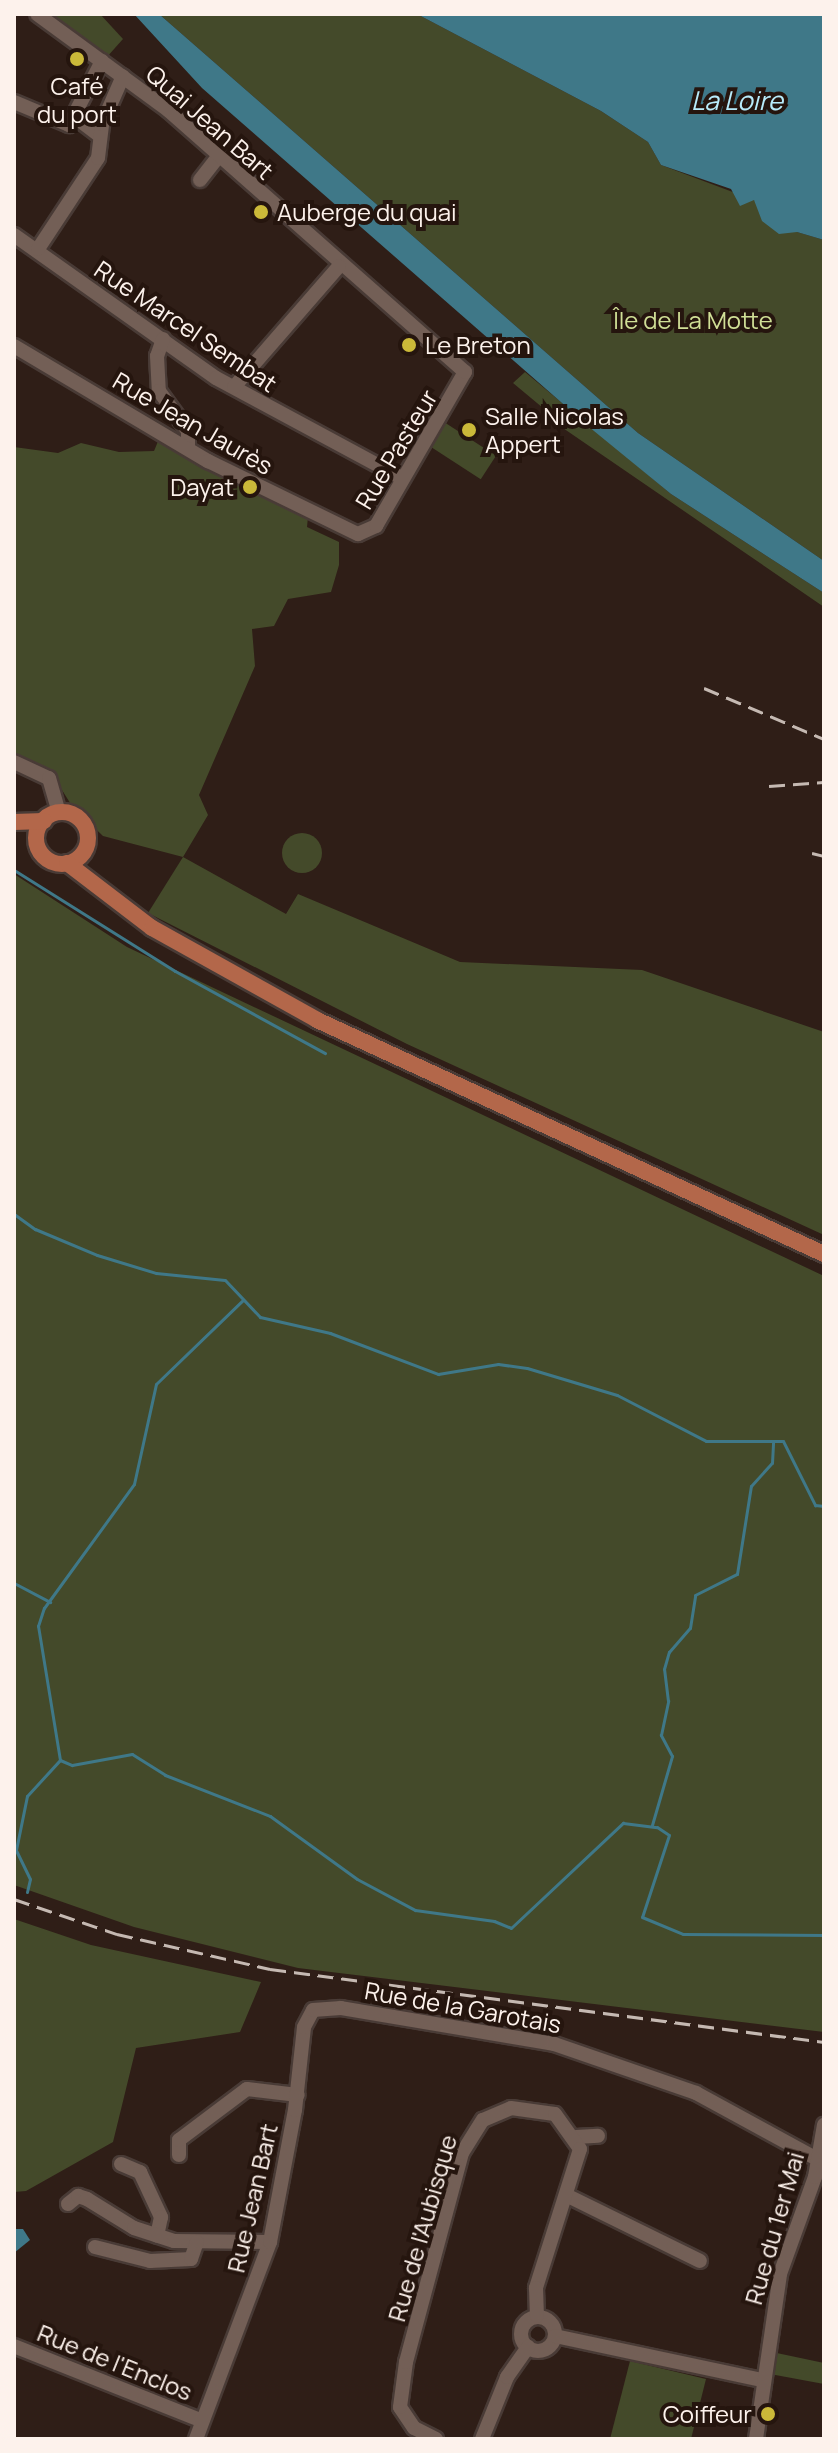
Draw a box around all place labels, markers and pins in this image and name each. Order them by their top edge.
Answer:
marker: Café du port [68,50,86,68]
place label: Café du port [37,72,117,128]
place label: Auberge du quai [277,198,457,226]
marker: Auberge du quai [252,203,270,221]
place label: Le Breton [425,331,531,359]
marker: Le Breton [400,336,418,354]
place label: Salle Nicolas Appert [485,402,624,458]
marker: Salle Nicolas Appert [460,421,478,439]
place label: Dayat [170,473,234,501]
marker: Dayat [241,478,259,496]
place label: Coiffeur [663,2400,752,2428]
marker: Coiffeur [759,2405,777,2423]

